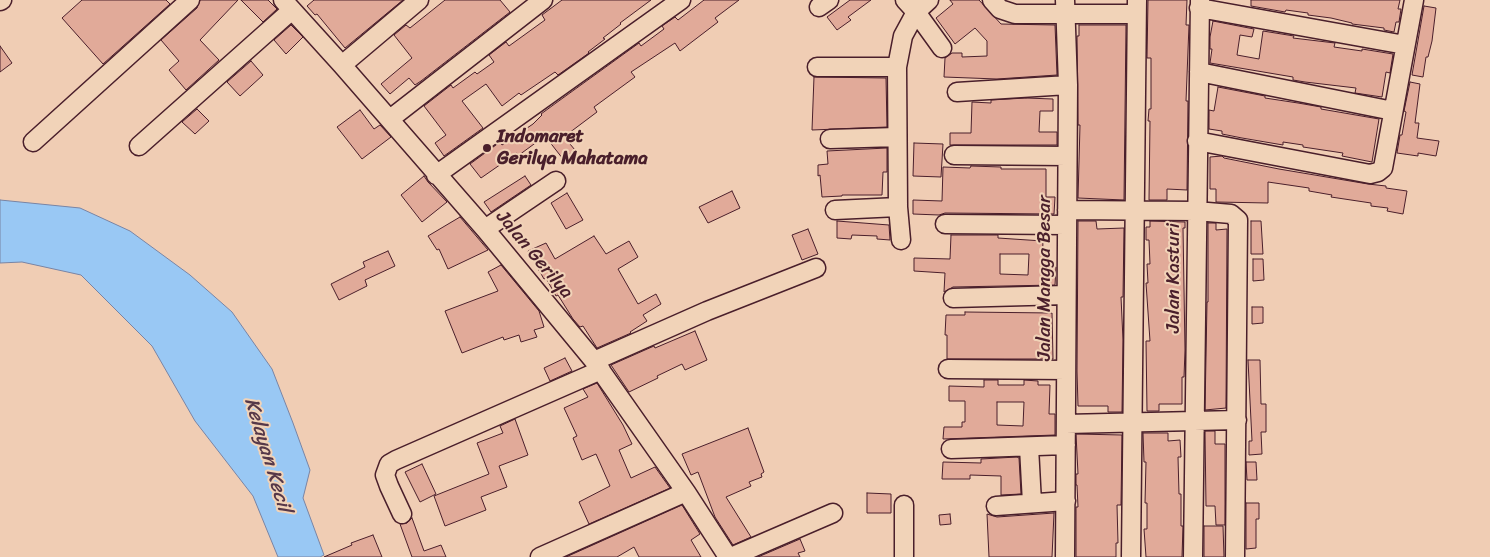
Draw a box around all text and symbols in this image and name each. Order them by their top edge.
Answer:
place label: Indomaret Gerilya Mahatama [497,126,648,170]
marker: Indomaret Gerilya Mahatama [481,142,493,154]
street label: Jalan Mangga Besar [1034,195,1056,361]
street label: Jalan Gerilya [491,206,577,304]
street label: Jalan Kasturi [1163,223,1185,333]
water label: Kelayan Kecil [238,395,296,515]

